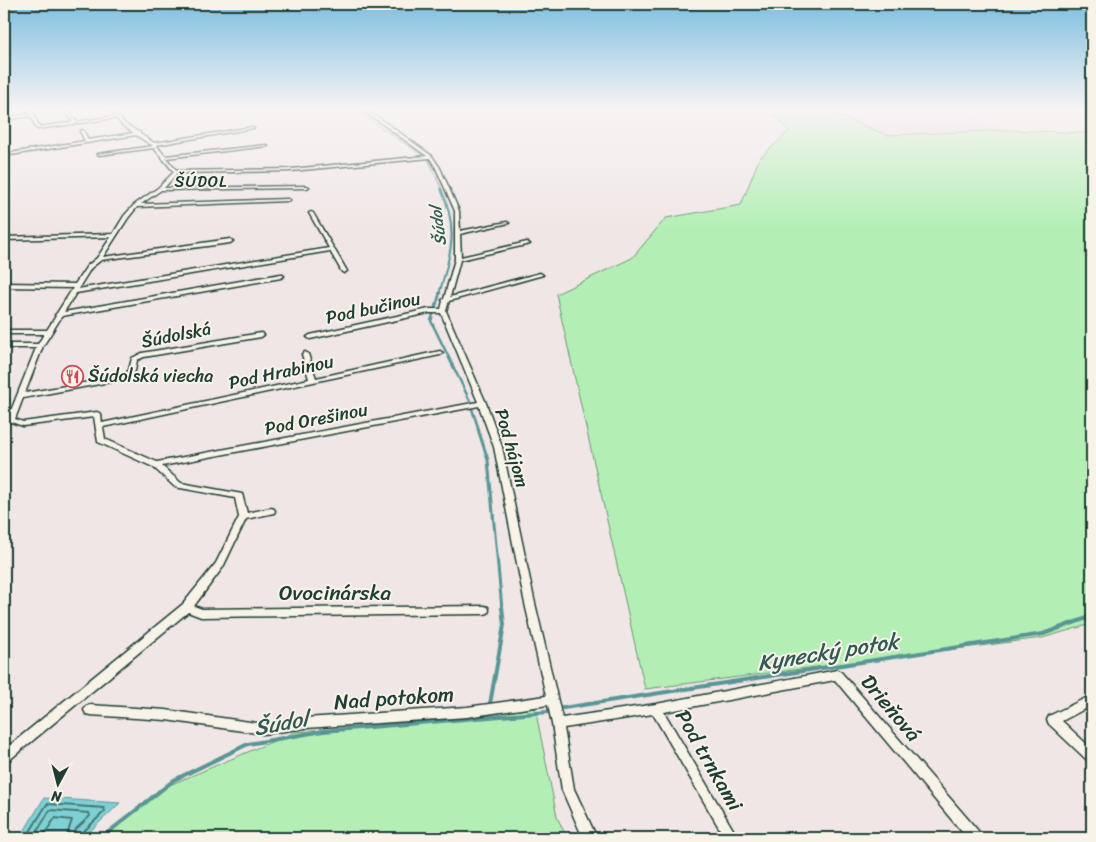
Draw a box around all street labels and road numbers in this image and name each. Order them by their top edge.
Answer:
street label: Pod bučinou [323,282,424,334]
street label: Šúdolská [138,313,214,357]
street label: Pod Hrabinou [226,345,337,399]
street label: Pod Orešinou [262,393,371,445]
street label: Pod hájom [485,405,539,491]
street label: Ovocinárska [279,574,392,612]
street label: Drieňová [851,665,931,751]
street label: Nad potokom [333,675,455,721]
street label: Pod trnkami [664,702,754,819]

